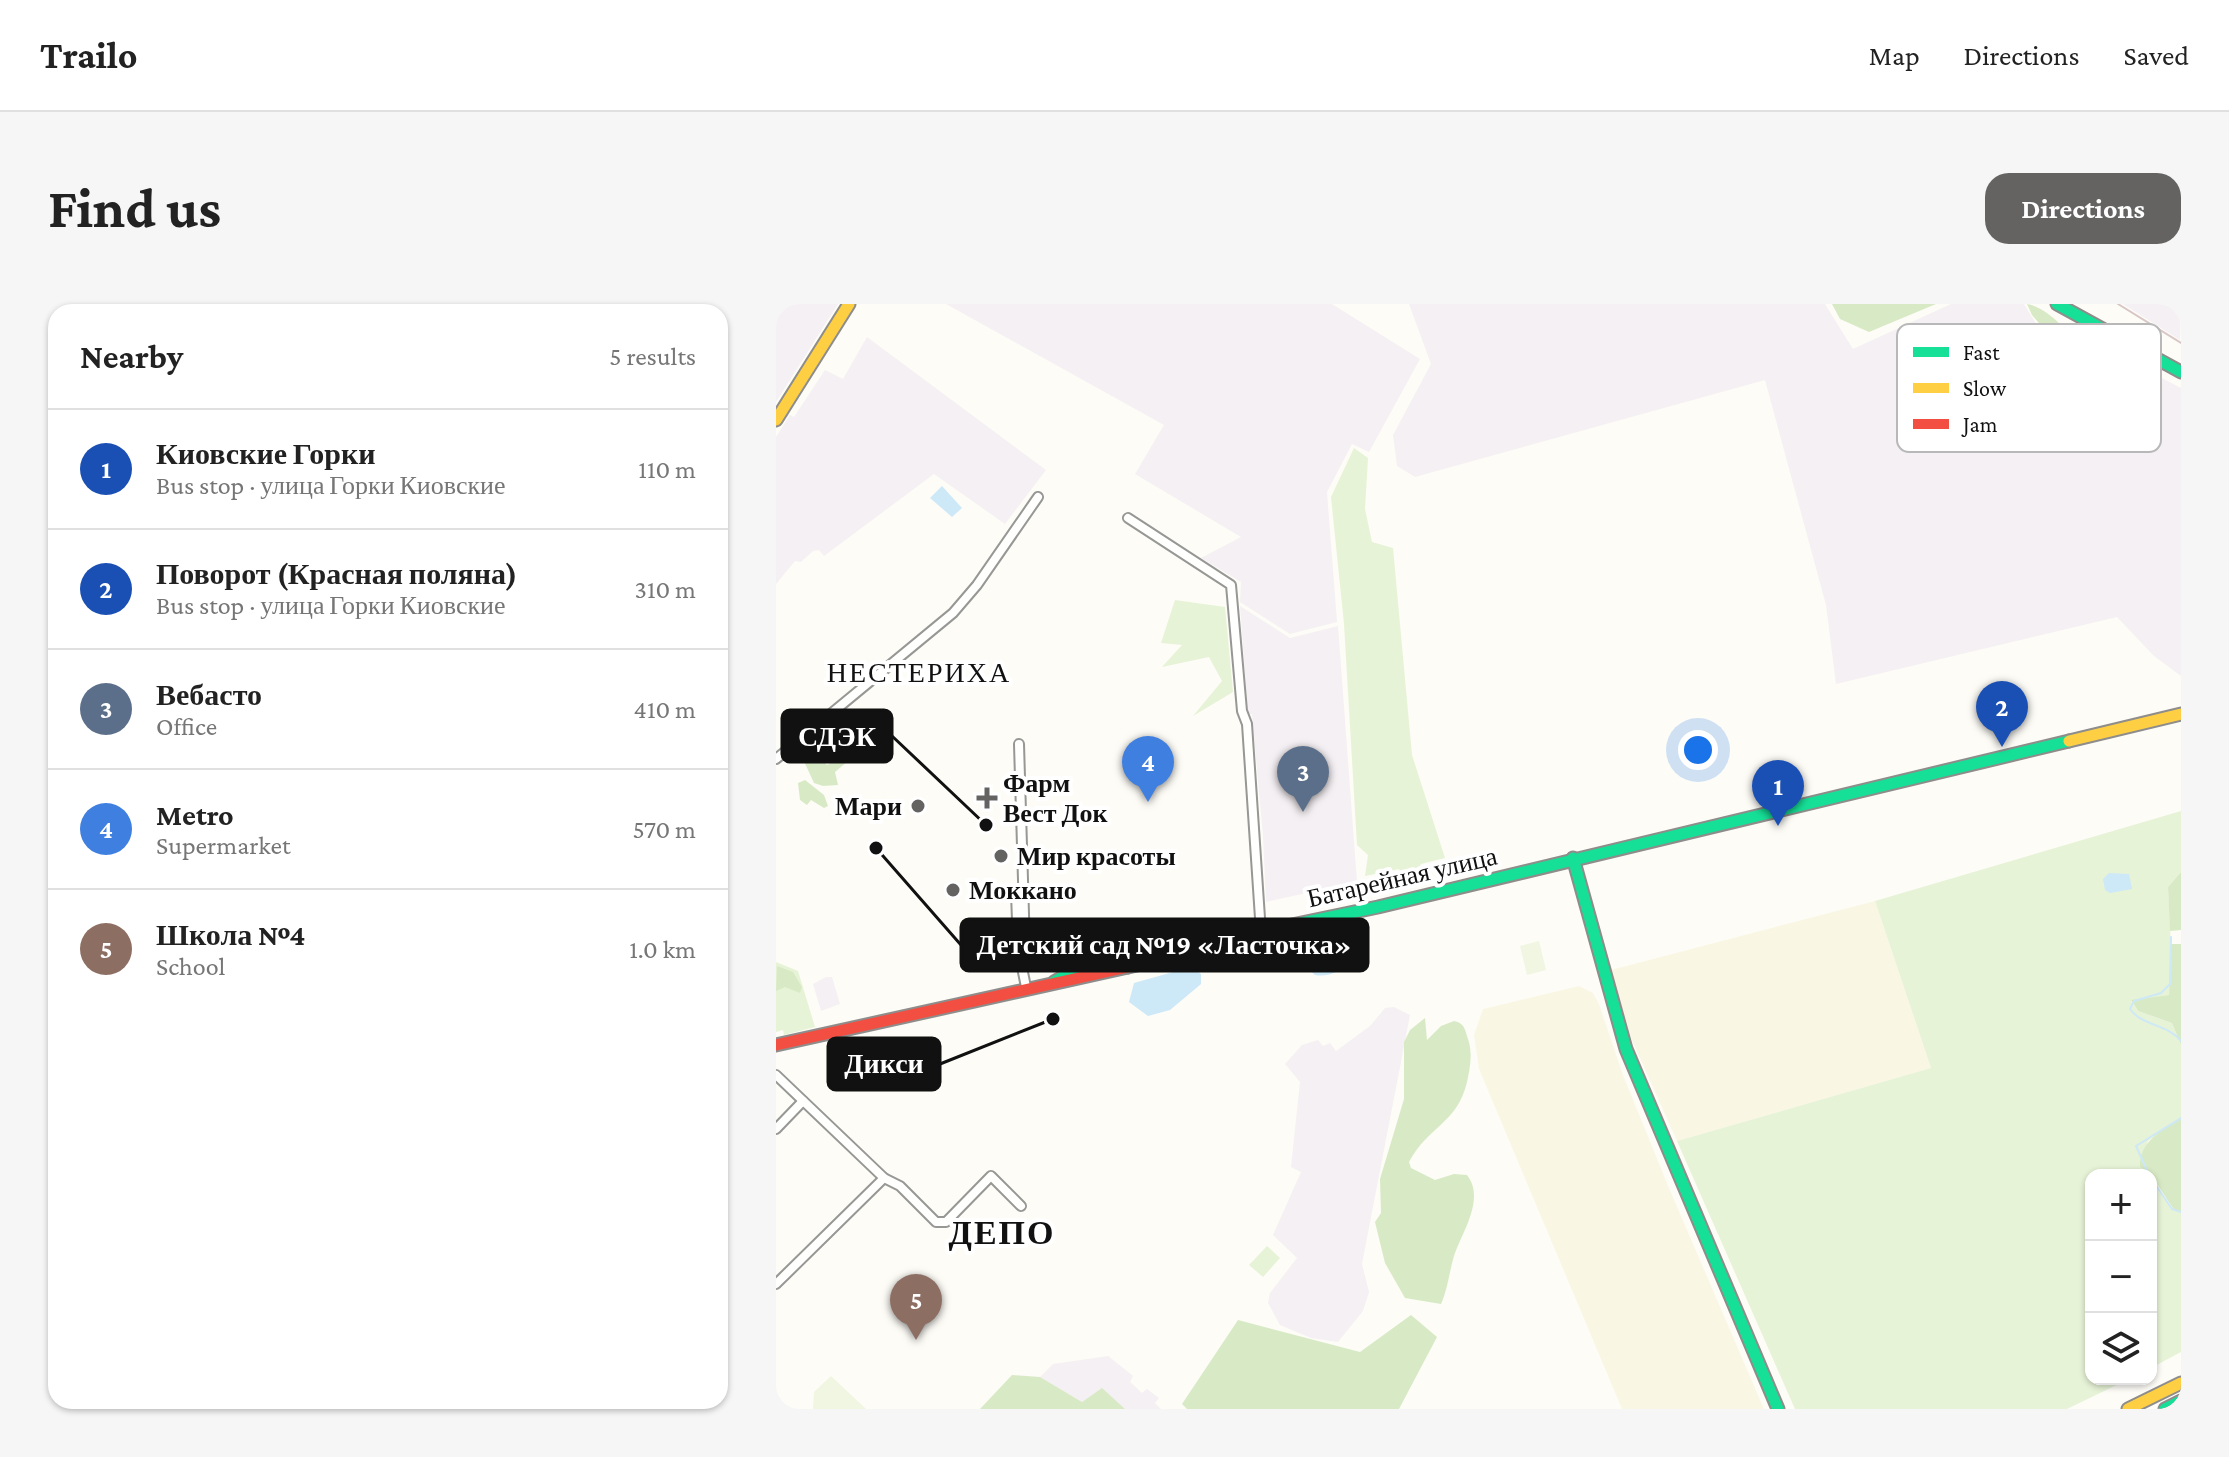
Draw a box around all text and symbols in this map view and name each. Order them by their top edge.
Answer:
text: Trailo [40,34,138,76]
text: Map [1869,40,1920,71]
text: Directions [1964,40,2079,71]
text: Saved [2123,40,2189,71]
button: Directions [1985,173,2181,244]
text: Find us [48,177,221,239]
legend [1897,324,2161,452]
text: Nearby [80,338,183,375]
text: Fast [1963,340,2000,365]
text: 5 results [609,342,696,371]
text: Slow [1963,376,2007,401]
text: Jam [1961,412,1998,437]
text: Киовские Горки [156,437,376,470]
text: 1 [101,455,111,484]
text: 110 m [638,455,696,484]
text: Bus stop · улица Горки Киовские [156,471,506,500]
text: Поворот (Красная поляна) [156,557,518,590]
text: 2 [99,575,113,604]
text: 310 m [635,575,696,604]
text: Bus stop · улица Горки Киовские [156,591,506,620]
district label: НЕСТЕРИХА [827,657,1011,688]
text: Вебасто [156,678,262,711]
pin: 2 [1976,681,2028,747]
text: 3 [100,695,112,724]
text: 410 m [634,695,696,724]
callout: СДЭК [782,710,892,762]
text: Office [156,712,217,741]
text: СДЭК [798,721,877,752]
your location [1678,730,1718,770]
pin: 4 [1122,736,1174,802]
pin: 3 [1277,746,1329,812]
pin: 1 [1752,760,1804,826]
place label: Фарм Вест Док [1003,769,1107,828]
marker: Фарм Вест Док [978,789,996,807]
place label: Мари [835,792,902,821]
marker: Мари [909,797,927,815]
text: Metro [156,798,234,831]
text: 4 [99,815,113,844]
text: 570 m [632,815,696,844]
text: Supermarket [156,831,291,860]
street label: Батарейная улица [1304,841,1500,913]
place label: Мир красоты [1017,842,1176,871]
marker: Мир красоты [992,847,1010,865]
place label: Моккано [969,876,1077,905]
marker: Моккано [944,881,962,899]
text: Школа №4 [156,918,305,951]
callout: Детский сад №19 «Ласточка» [961,919,1368,971]
text: Детский сад №19 «Ласточка» [977,929,1351,960]
text: 5 [100,935,112,964]
text: 1.0 km [629,935,696,964]
text: School [156,952,225,981]
callout: Дикси [828,1038,940,1090]
text: Дикси [844,1048,924,1079]
map controls [2085,1169,2157,1385]
button: + [2085,1169,2157,1241]
district label: ДЕПО [949,1214,1055,1251]
button: − [2085,1241,2157,1313]
pin: 5 [890,1274,942,1340]
button: layers [2085,1313,2157,1385]

